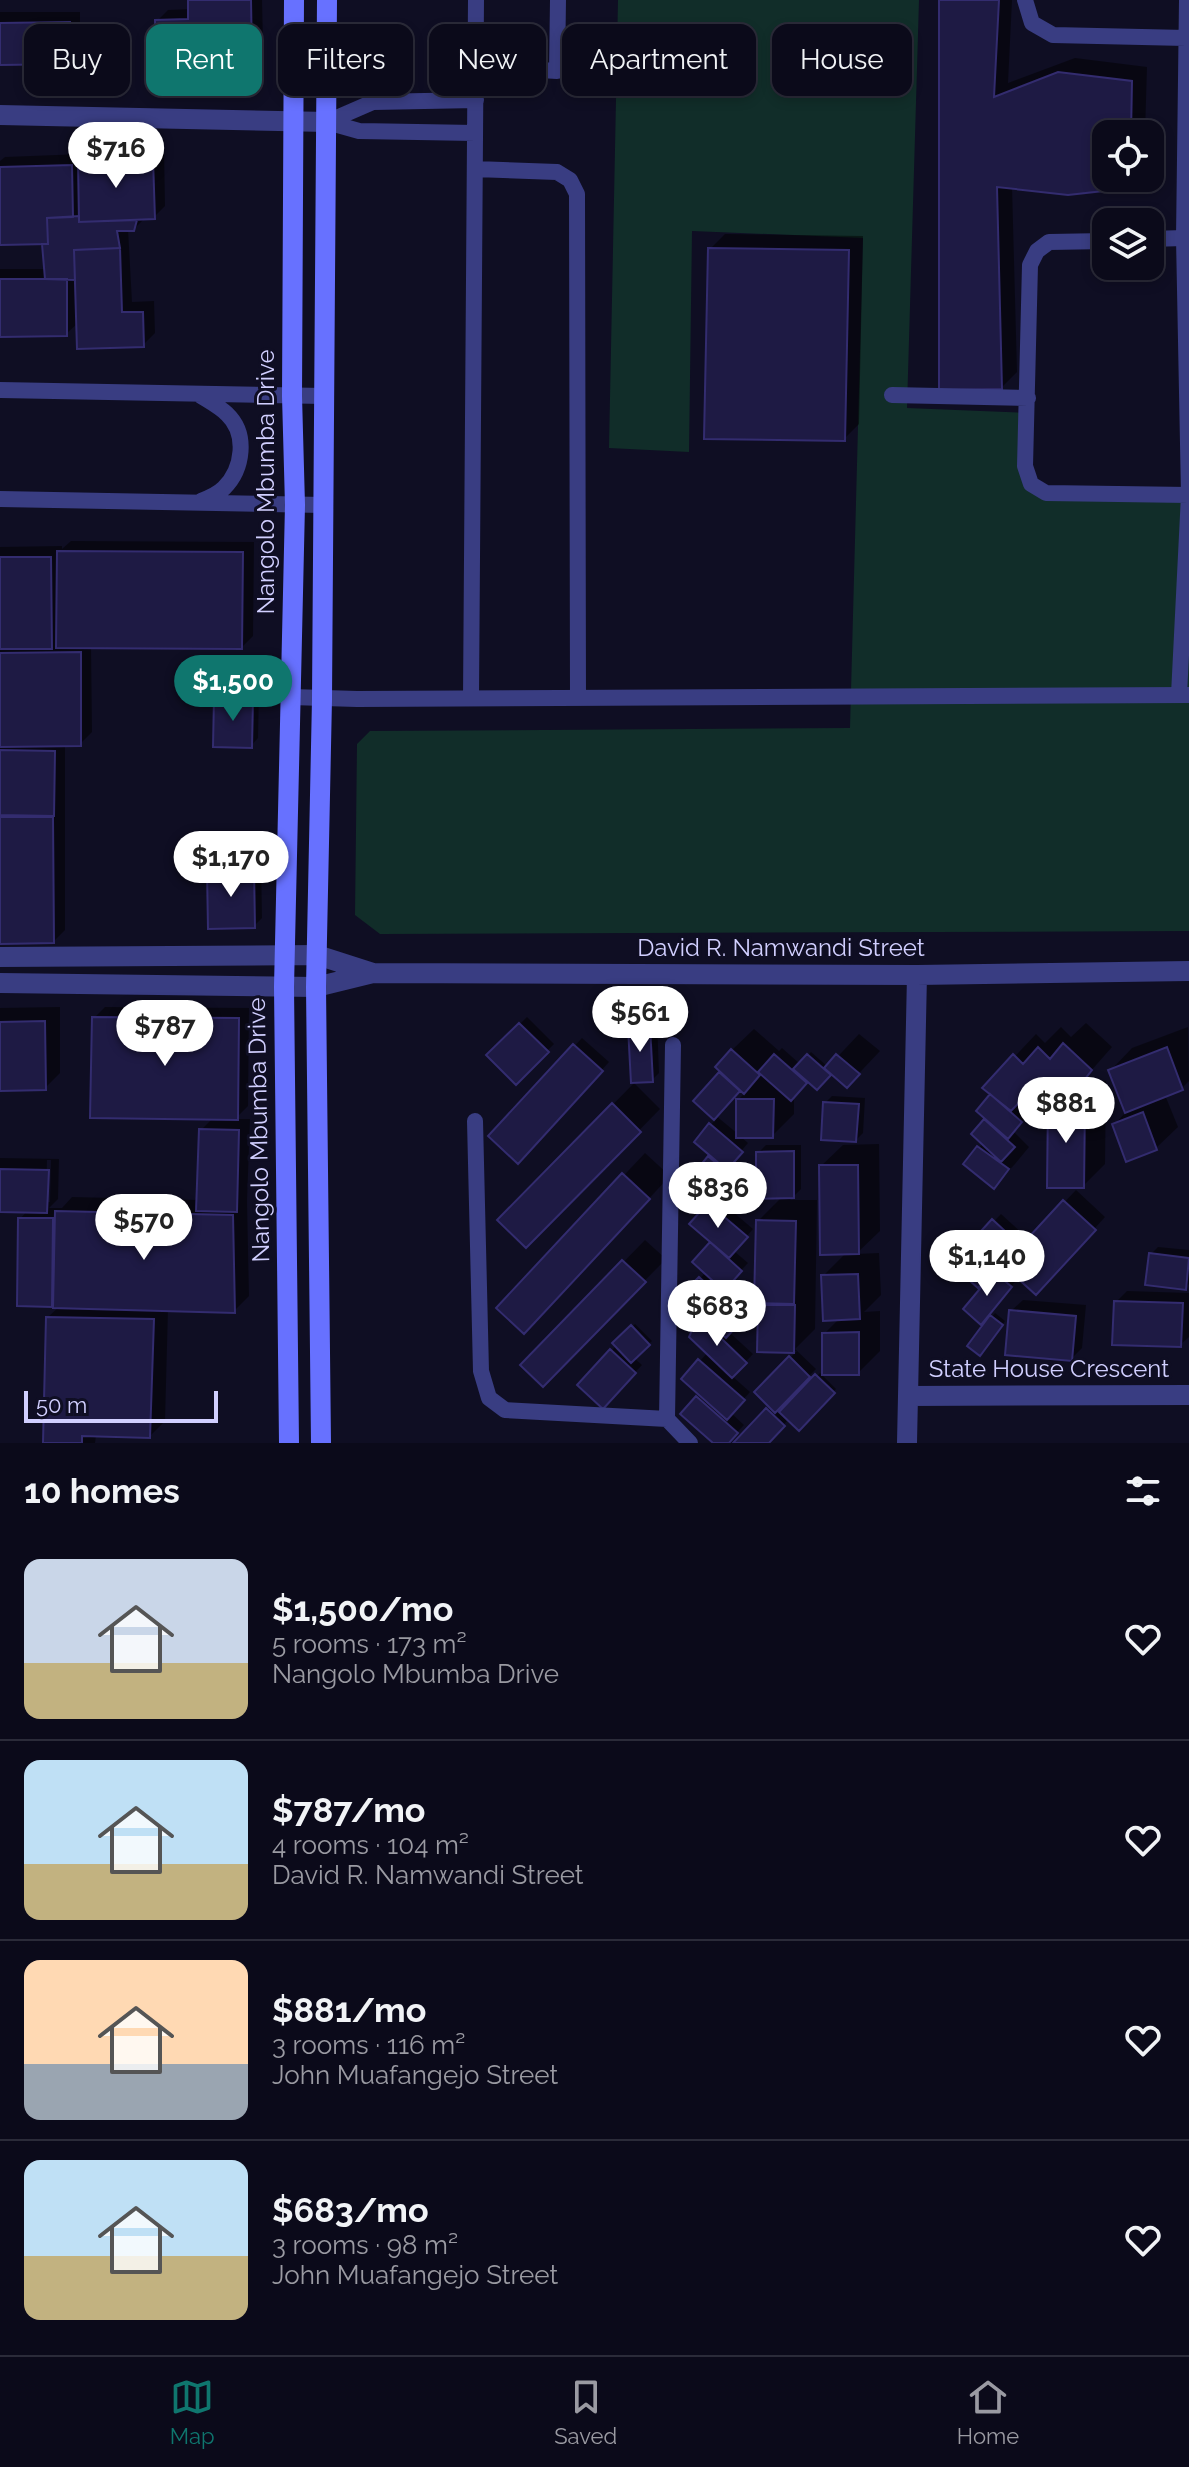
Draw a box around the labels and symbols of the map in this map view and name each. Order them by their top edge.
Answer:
pin: $716 [69,122,163,190]
street label: Nangolo Mbumba Drive [251,350,280,614]
pin: $1,500 [168,655,298,723]
pin: $1,170 [166,831,296,899]
street label: David R. Namwandi Street [637,933,925,962]
pin: $561 [593,986,687,1054]
street label: Nangolo Mbumba Drive [242,997,275,1263]
pin: $787 [118,1000,212,1068]
pin: $881 [1019,1077,1113,1145]
pin: $836 [671,1162,765,1230]
pin: $570 [97,1194,191,1262]
pin: $1,140 [922,1230,1052,1298]
pin: $683 [670,1280,764,1348]
street label: State House Crescent [929,1354,1169,1383]
scale bar [24,1387,218,1423]

